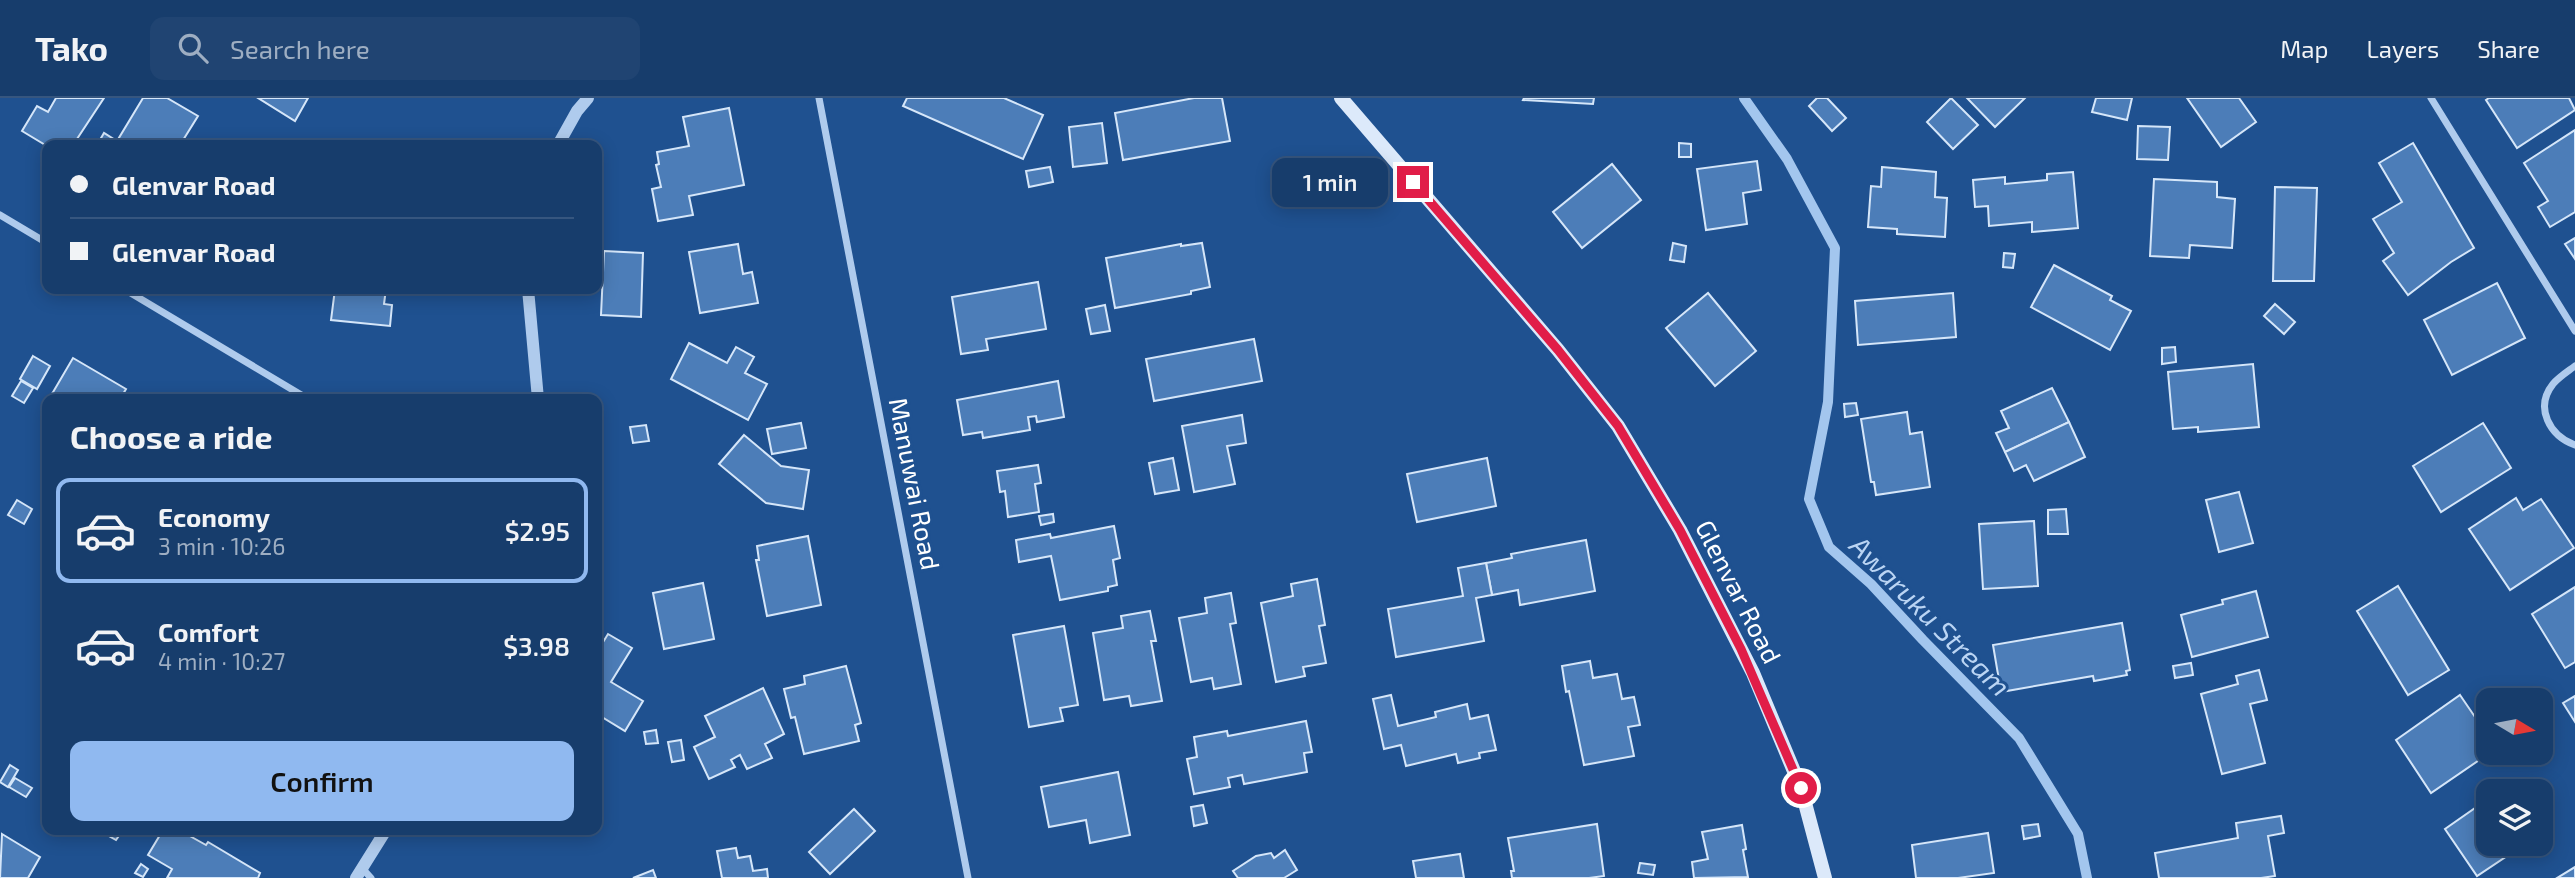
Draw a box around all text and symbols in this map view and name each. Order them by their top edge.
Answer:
search box [150,17,640,80]
text: Tako [35,28,108,68]
icon: search [174,29,212,67]
text: Search here [230,33,370,64]
text: Map [2280,34,2328,63]
text: Layers [2366,34,2439,63]
text: Share [2477,34,2540,63]
callout: 1 min [1273,158,1388,206]
route end [1397,166,1429,198]
text: 1 min [1303,168,1357,196]
text: Glenvar Road [112,169,276,200]
text: Glenvar Road [112,236,276,267]
street label: Manuwai Road [884,395,947,572]
text: Choose a ride [70,417,273,455]
icon: car [74,499,137,562]
text: Economy [158,501,270,532]
text: $2.95 [505,515,570,546]
street label: Glenvar Road [1690,515,1789,668]
water label: Awaruku Stream [1843,527,2018,703]
text: 3 min · 10:26 [158,532,285,560]
icon: car [74,614,137,677]
text: Comfort [158,616,259,647]
text: $3.98 [503,630,570,661]
text: 4 min · 10:27 [158,647,285,675]
north arrow [2476,688,2553,765]
map controls [2476,688,2553,856]
button: Confirm [70,741,574,821]
route start [1785,772,1817,804]
button: layers [2476,779,2553,856]

